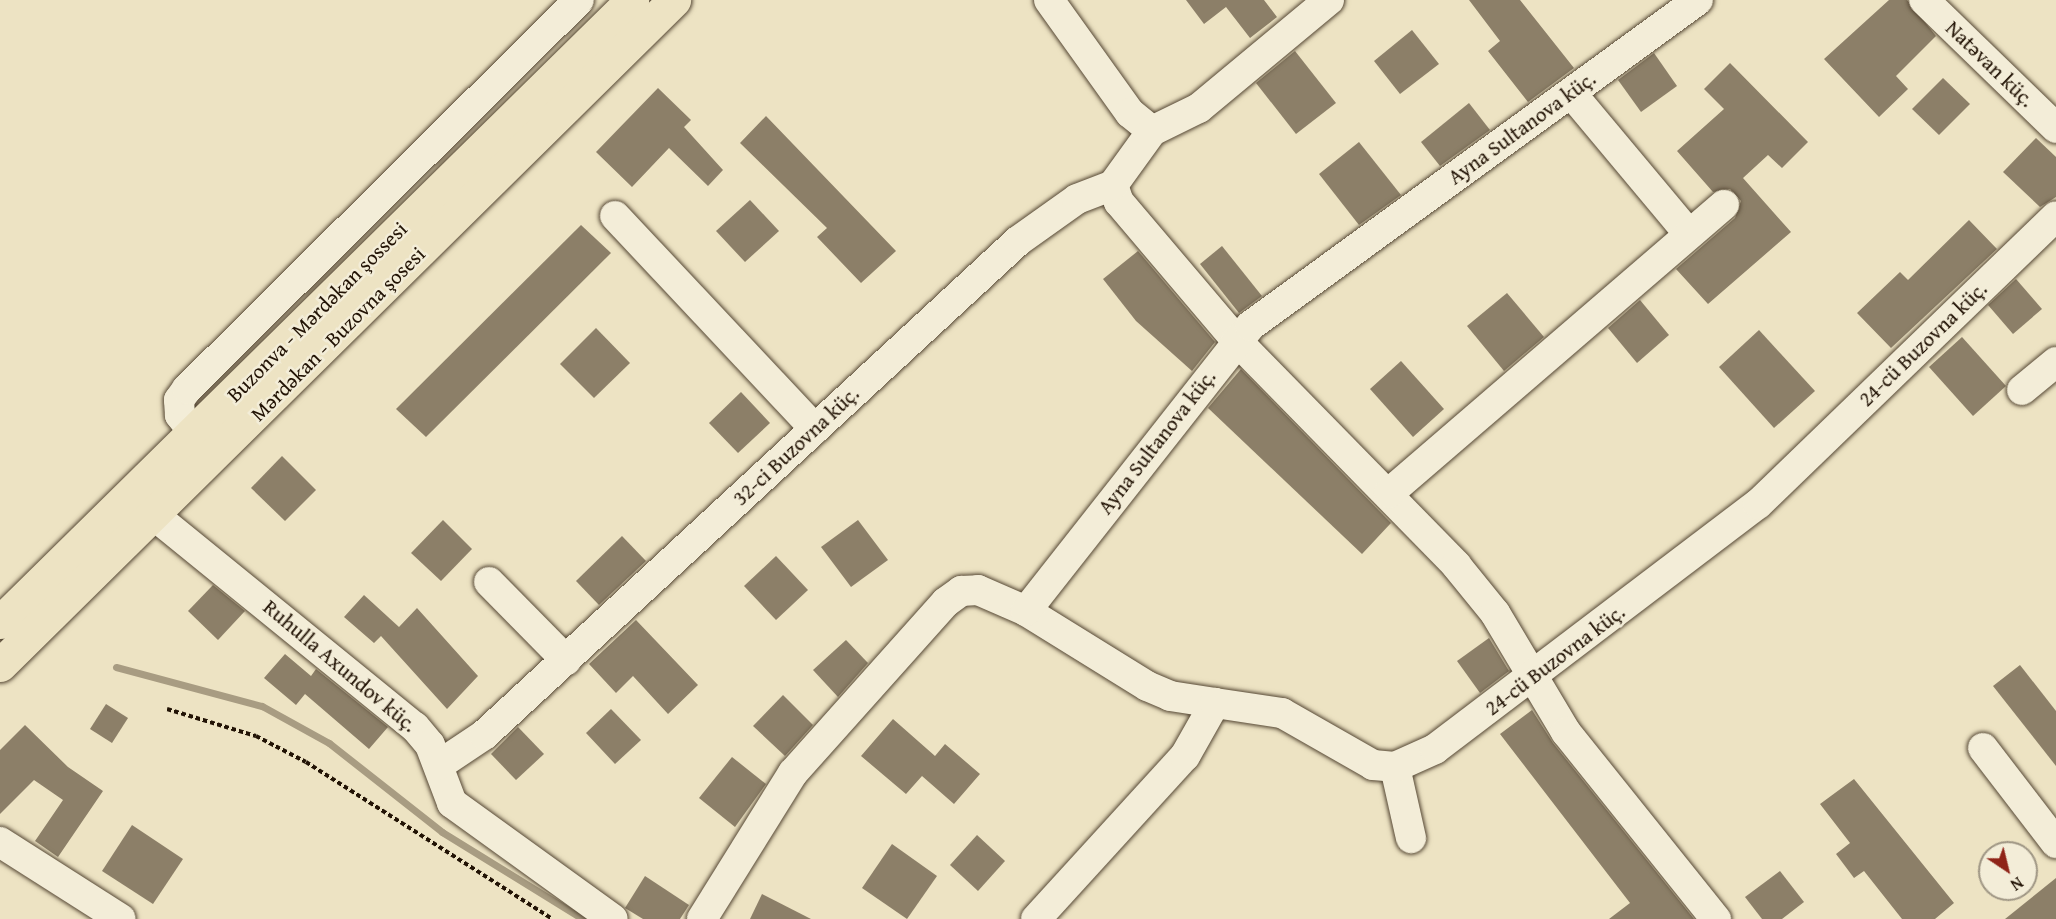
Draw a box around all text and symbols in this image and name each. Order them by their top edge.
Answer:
street label: Natəvan küç. [1940,15,2040,113]
street label: Ayna Sultanova küç. [1443,66,1601,190]
street label: Buzonva - Mərdəkan şossesi [222,217,412,407]
street label: Mərdəkan - Buzovna şosesi [246,242,430,426]
street label: 24-cü Buzovna küç. [1854,276,1992,412]
street label: Ayna Sultanova küç. [1093,365,1221,519]
street label: 32-ci Buzovna küç. [728,381,864,511]
street label: Ruhulla Axundov küç. [258,594,422,738]
street label: 24-cü Buzovna küç. [1480,599,1630,721]
north arrow [1978,841,2038,901]
text: N [2006,871,2028,897]

